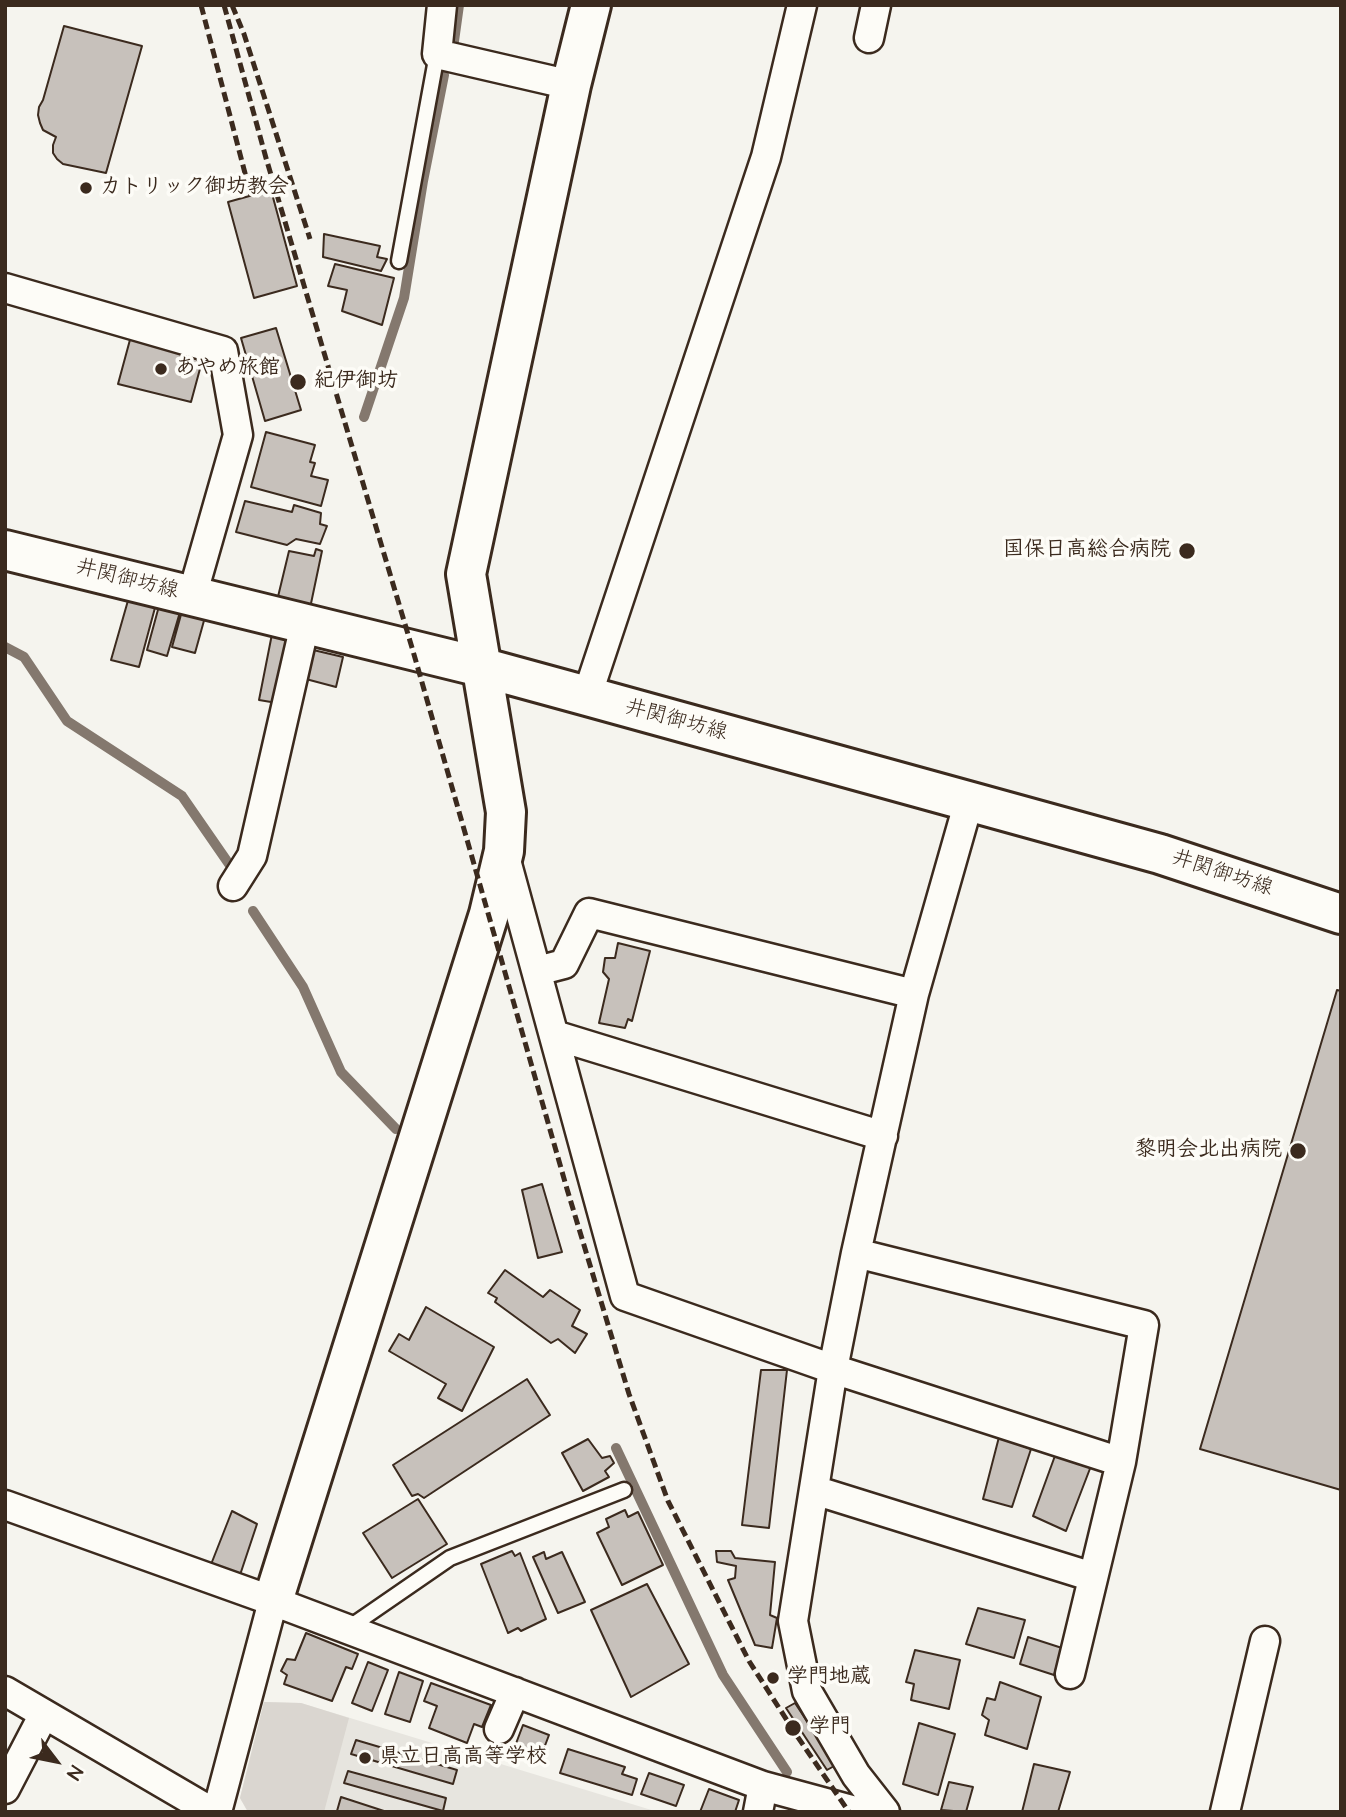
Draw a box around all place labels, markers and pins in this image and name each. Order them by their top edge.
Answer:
place label: カトリック御坊教会 [100,175,289,201]
marker: カトリック御坊教会 [78,180,94,196]
place label: あやめ旅館 [175,356,280,382]
marker: あやめ旅館 [153,361,169,377]
place label: 紀伊御坊 [314,369,398,395]
marker: 紀伊御坊 [288,372,308,392]
place label: 国保日高総合病院 [1003,538,1171,564]
marker: 国保日高総合病院 [1177,541,1197,561]
place label: 黎明会北出病院 [1135,1138,1282,1164]
marker: 黎明会北出病院 [1288,1141,1308,1161]
place label: 学門地蔵 [787,1665,871,1691]
marker: 学門地蔵 [765,1670,781,1686]
place label: 学門 [809,1715,851,1741]
marker: 学門 [783,1718,803,1738]
place label: 県立日高高等学校 [379,1745,547,1771]
marker: 県立日高高等学校 [357,1750,373,1766]

